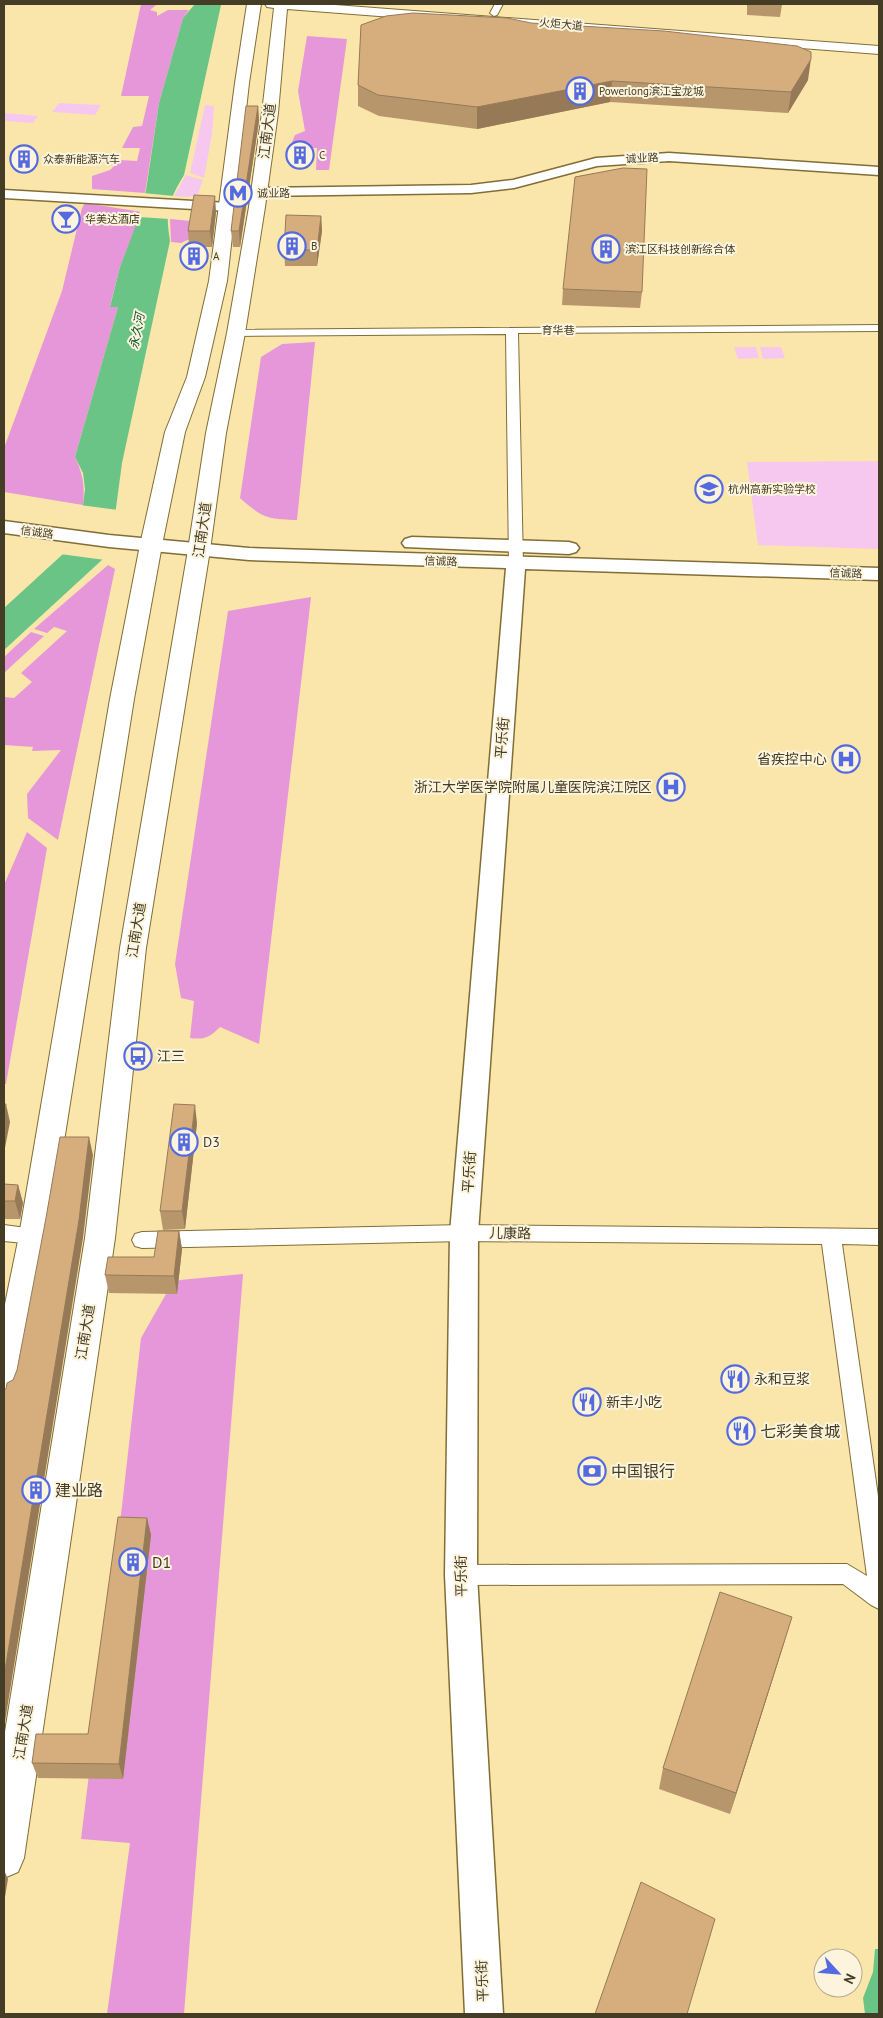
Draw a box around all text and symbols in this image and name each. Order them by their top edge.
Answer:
street label: 火炬大道 [538,15,584,33]
building icon: Powerlong滨江宝龙城 [565,76,595,106]
place label: Powerlong滨江宝龙城 [599,84,704,98]
street label: 江南大道 [255,102,279,160]
building icon: C [285,140,315,170]
building icon: 众泰新能源汽车 [9,144,39,174]
place label: C [319,148,325,162]
street label: 诚业路 [625,150,659,166]
place label: 众泰新能源汽车 [43,152,120,166]
metro station icon: 诚业路 [223,178,253,208]
place label: 诚业路 [257,186,290,200]
bar icon: 华美达酒店 [51,204,81,234]
place label: 华美达酒店 [85,212,140,226]
building icon: B [277,231,307,261]
building icon: 滨江区科技创新综合体 [591,234,621,264]
place label: B [311,239,317,253]
building icon: A [179,241,209,271]
place label: 滨江区科技创新综合体 [625,242,736,256]
place label: A [213,249,220,263]
water label: 永久河 [126,310,148,350]
street label: 育华巷 [542,323,575,337]
school or university icon: 杭州高新实验学校 [694,474,724,504]
place label: 杭州高新实验学校 [728,482,816,496]
street label: 江南大道 [189,501,215,559]
street label: 信诚路 [20,523,54,541]
street label: 信诚路 [424,553,458,569]
street label: 信诚路 [829,565,863,581]
street label: 平乐街 [491,716,513,760]
hospital icon: 省疾控中心 [831,744,861,774]
place label: 省疾控中心 [757,750,827,768]
hospital icon: 浙江大学医学院附属儿童医院滨江院区 [656,772,686,802]
place label: 浙江大学医学院附属儿童医院滨江院区 [414,778,652,796]
street label: 江南大道 [123,901,149,959]
bus stop icon: 江三 [123,1041,153,1071]
place label: 江三 [157,1047,185,1065]
building icon: D3 [169,1127,199,1157]
place label: D3 [203,1133,220,1151]
street label: 平乐街 [459,1150,479,1194]
street label: 儿康路 [489,1224,531,1242]
street label: 江南大道 [72,1303,98,1361]
restaurant icon: 永和豆浆 [720,1364,750,1394]
place label: 永和豆浆 [754,1370,810,1388]
restaurant icon: 新丰小吃 [572,1387,602,1417]
place label: 新丰小吃 [606,1393,662,1411]
restaurant icon: 七彩美食城 [726,1416,756,1446]
place label: 七彩美食城 [760,1421,840,1441]
bank icon: 中国银行 [577,1456,607,1486]
place label: 中国银行 [611,1461,675,1481]
building icon: 建业路 [21,1475,51,1505]
place label: 建业路 [55,1480,103,1500]
building icon: D1 [118,1547,148,1577]
place label: D1 [152,1552,171,1572]
street label: 平乐街 [452,1555,470,1597]
street label: 江南大道 [10,1703,36,1761]
north arrow [813,1948,863,1998]
street label: 平乐街 [472,1960,492,2002]
text: N [840,1971,860,1987]

